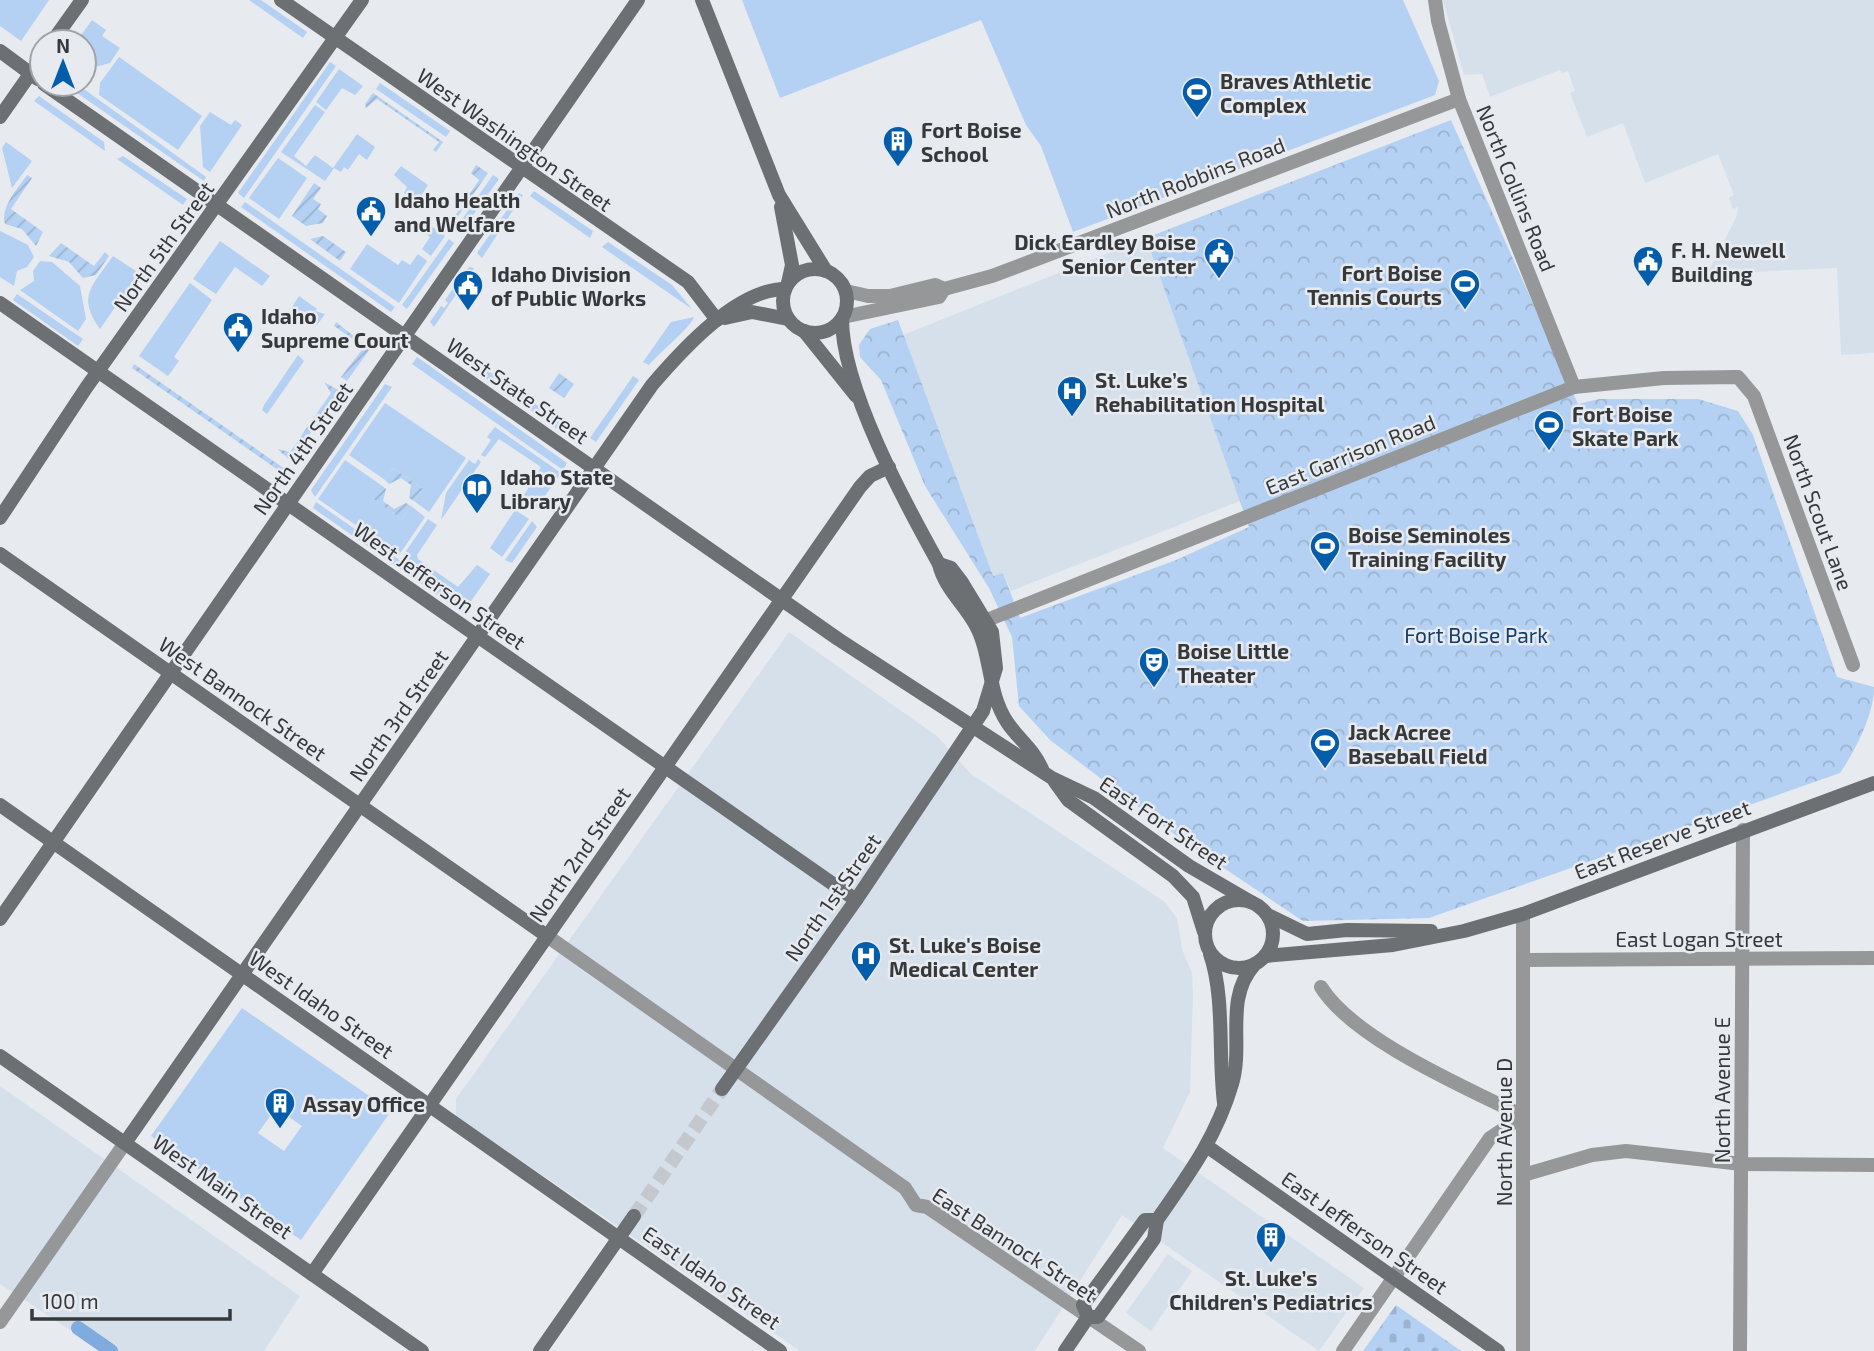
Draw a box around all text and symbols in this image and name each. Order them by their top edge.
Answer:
north arrow [28,28,98,98]
text: N [56,34,70,57]
street label: West Washington Street [413,62,617,216]
place label: Braves Athletic Complex [1220,68,1372,117]
sports icon: Braves Athletic Complex [1180,75,1214,119]
street label: North Collins Road [1472,101,1562,275]
place label: Fort Boise School [921,117,1022,166]
building icon: Fort Boise School [881,124,915,168]
street label: North Robbins Road [1102,131,1288,223]
street label: North 5th Street [107,176,219,316]
place label: Idaho Health and Welfare [394,187,520,236]
public building icon: Idaho Health and Welfare [354,194,388,238]
place label: Dick Eardley Boise Senior Center [1014,229,1196,278]
public building icon: Dick Eardley Boise Senior Center [1202,236,1236,280]
place label: F. H. Newell Building [1671,237,1785,286]
public building icon: F. H. Newell Building [1631,244,1665,288]
place label: Fort Boise Tennis Courts [1307,260,1442,309]
place label: Idaho Division of Public Works [491,261,646,310]
sports icon: Fort Boise Tennis Courts [1448,267,1482,311]
public building icon: Idaho Division of Public Works [451,268,485,312]
place label: Idaho Supreme Court [261,303,409,352]
public building icon: Idaho Supreme Court [221,310,255,354]
street label: West State Street [442,332,594,448]
place label: St. Luke’s Rehabilitation Hospital [1095,367,1324,416]
hospital icon: St. Luke’s Rehabilitation Hospital [1055,374,1089,418]
street label: North 4th Street [247,377,357,519]
place label: Fort Boise Skate Park [1572,401,1679,450]
street label: East Garrison Road [1261,408,1439,500]
sports icon: Fort Boise Skate Park [1532,408,1566,452]
street label: North Scout Lane [1779,431,1859,593]
place label: Idaho State Library [500,464,614,514]
library icon: Idaho State Library [460,471,494,515]
street label: West Jefferson Street [349,516,531,654]
place label: Boise Seminoles Training Facility [1348,522,1511,572]
sports icon: Boise Seminoles Training Facility [1308,529,1342,573]
park label: Fort Boise Park [1404,622,1548,647]
street label: West Bannock Street [154,631,332,765]
place label: Boise Little Theater [1177,638,1289,687]
street label: North 3rd Street [343,644,453,786]
theatre icon: Boise Little Theater [1137,645,1171,689]
place label: Jack Acree Baseball Field [1348,719,1487,768]
sports icon: Jack Acree Baseball Field [1308,726,1342,770]
street label: East Fort Street [1095,770,1233,874]
street label: North 2nd Street [523,782,635,926]
street label: East Reserve Street [1570,794,1754,884]
street label: North 1st Street [779,828,885,966]
street label: East Logan Street [1615,926,1783,951]
place label: St. Luke's Boise Medical Center [889,932,1041,981]
hospital icon: St. Luke's Boise Medical Center [849,939,883,983]
street label: West Idaho Street [245,945,399,1063]
street label: North Avenue E [1709,1017,1734,1163]
street label: North Avenue D [1491,1058,1516,1206]
building icon: Assay Office [263,1086,297,1130]
place label: Assay Office [303,1091,425,1117]
street label: West Main Street [148,1129,298,1243]
street label: East Jefferson Street [1277,1165,1453,1299]
street label: East Bannock Street [928,1181,1102,1307]
street label: East Idaho Street [638,1220,786,1334]
building icon: St. Luke’s Children’s Pediatrics [1254,1220,1288,1264]
place label: St. Luke’s Children’s Pediatrics [1169,1265,1373,1314]
scale bar [32,1278,229,1322]
text: 100 m [42,1288,99,1313]

